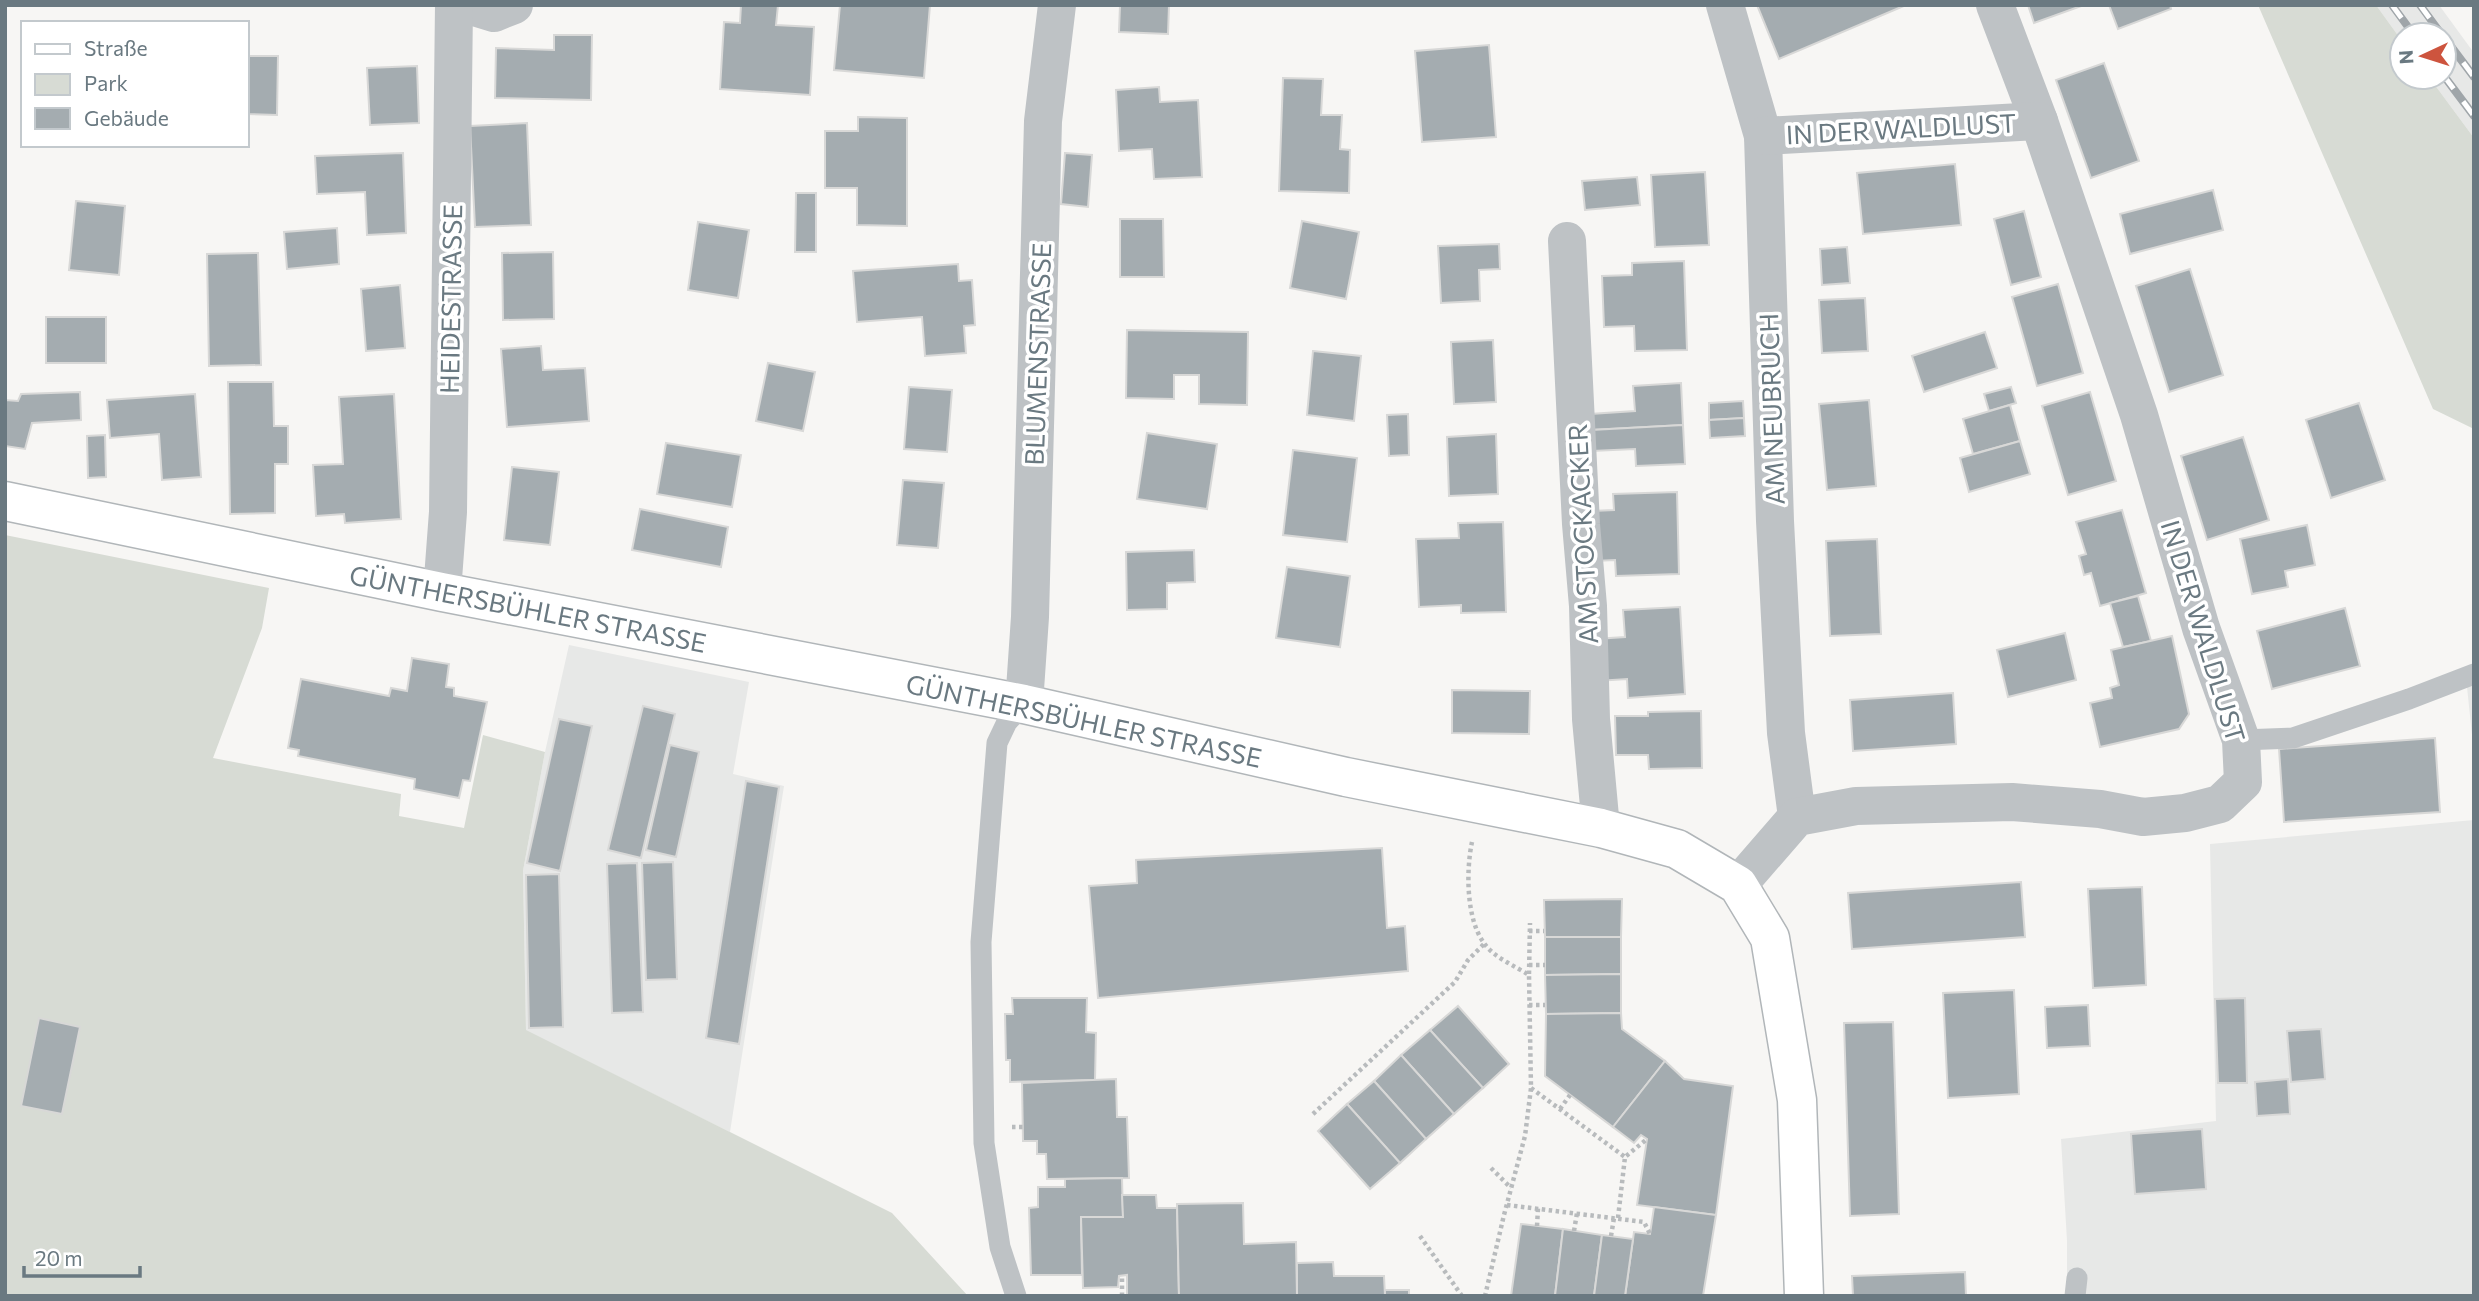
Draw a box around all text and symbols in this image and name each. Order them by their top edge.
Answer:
legend [21,21,248,147]
north arrow [2388,21,2458,91]
text: Straße [84,35,148,60]
text: N [2394,49,2418,65]
text: Park [84,70,128,95]
text: Gebäude [84,105,169,130]
street label: IN DER WALDLUST [1785,106,2017,150]
street label: HEIDESTRASSE [433,204,467,394]
street label: BLUMENSTRASSE [1018,242,1056,466]
street label: AM NEUBRUCH [1752,313,1790,505]
street label: AM STOCKACKER [1561,423,1603,645]
street label: IN DER WALDLUST [2155,516,2253,746]
street label: GÜNTHERSBÜHLER STRASSE [347,558,709,658]
street label: GÜNTHERSBÜHLER STRASSE [903,667,1265,773]
scale bar [24,1234,140,1278]
text: 20 m [35,1245,83,1270]

